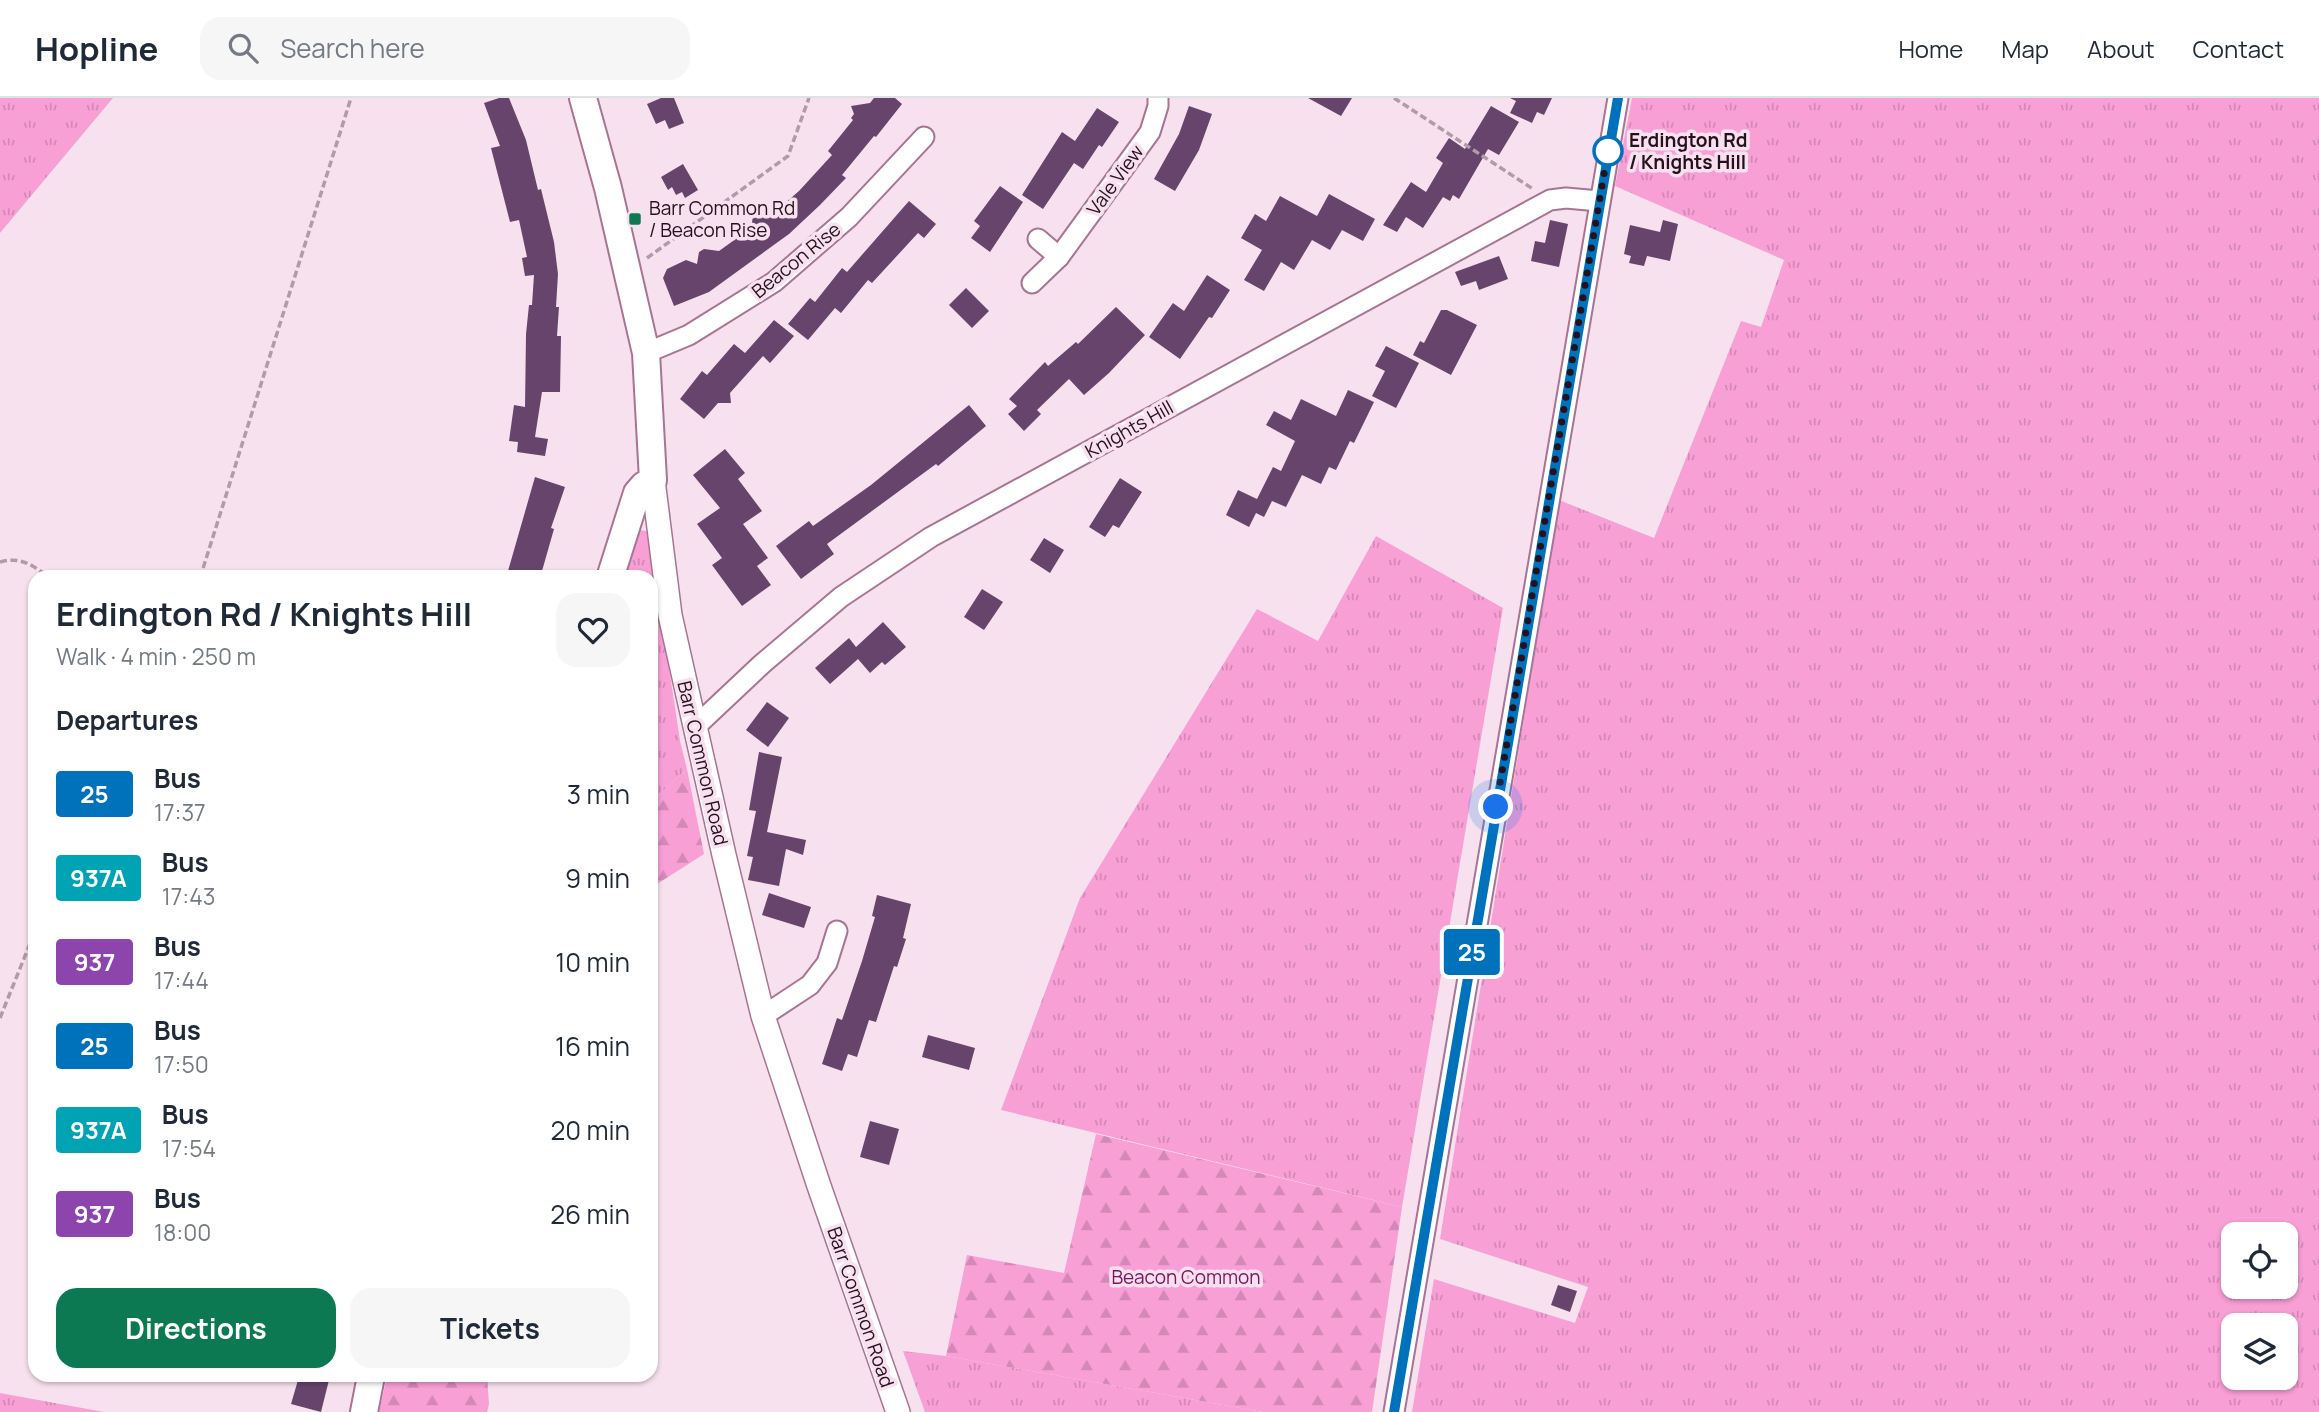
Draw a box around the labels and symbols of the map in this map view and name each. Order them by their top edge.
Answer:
place label: Erdington Rd / Knights Hill [1629,127,1748,175]
marker: Erdington Rd / Knights Hill [1593,136,1623,166]
street label: Vale View [1081,139,1150,221]
place label: Barr Common Rd / Beacon Rise [649,195,795,243]
marker: Barr Common Rd / Beacon Rise [627,211,643,227]
street label: Beacon Rise [746,216,846,304]
street label: Knights Hill [1080,394,1178,464]
street label: Barr Common Road [671,678,735,848]
your location [1478,789,1513,824]
line badge: 25 [1440,929,1504,975]
street label: Barr Common Road [821,1223,901,1391]
park label: Beacon Common [1111,1264,1261,1290]

